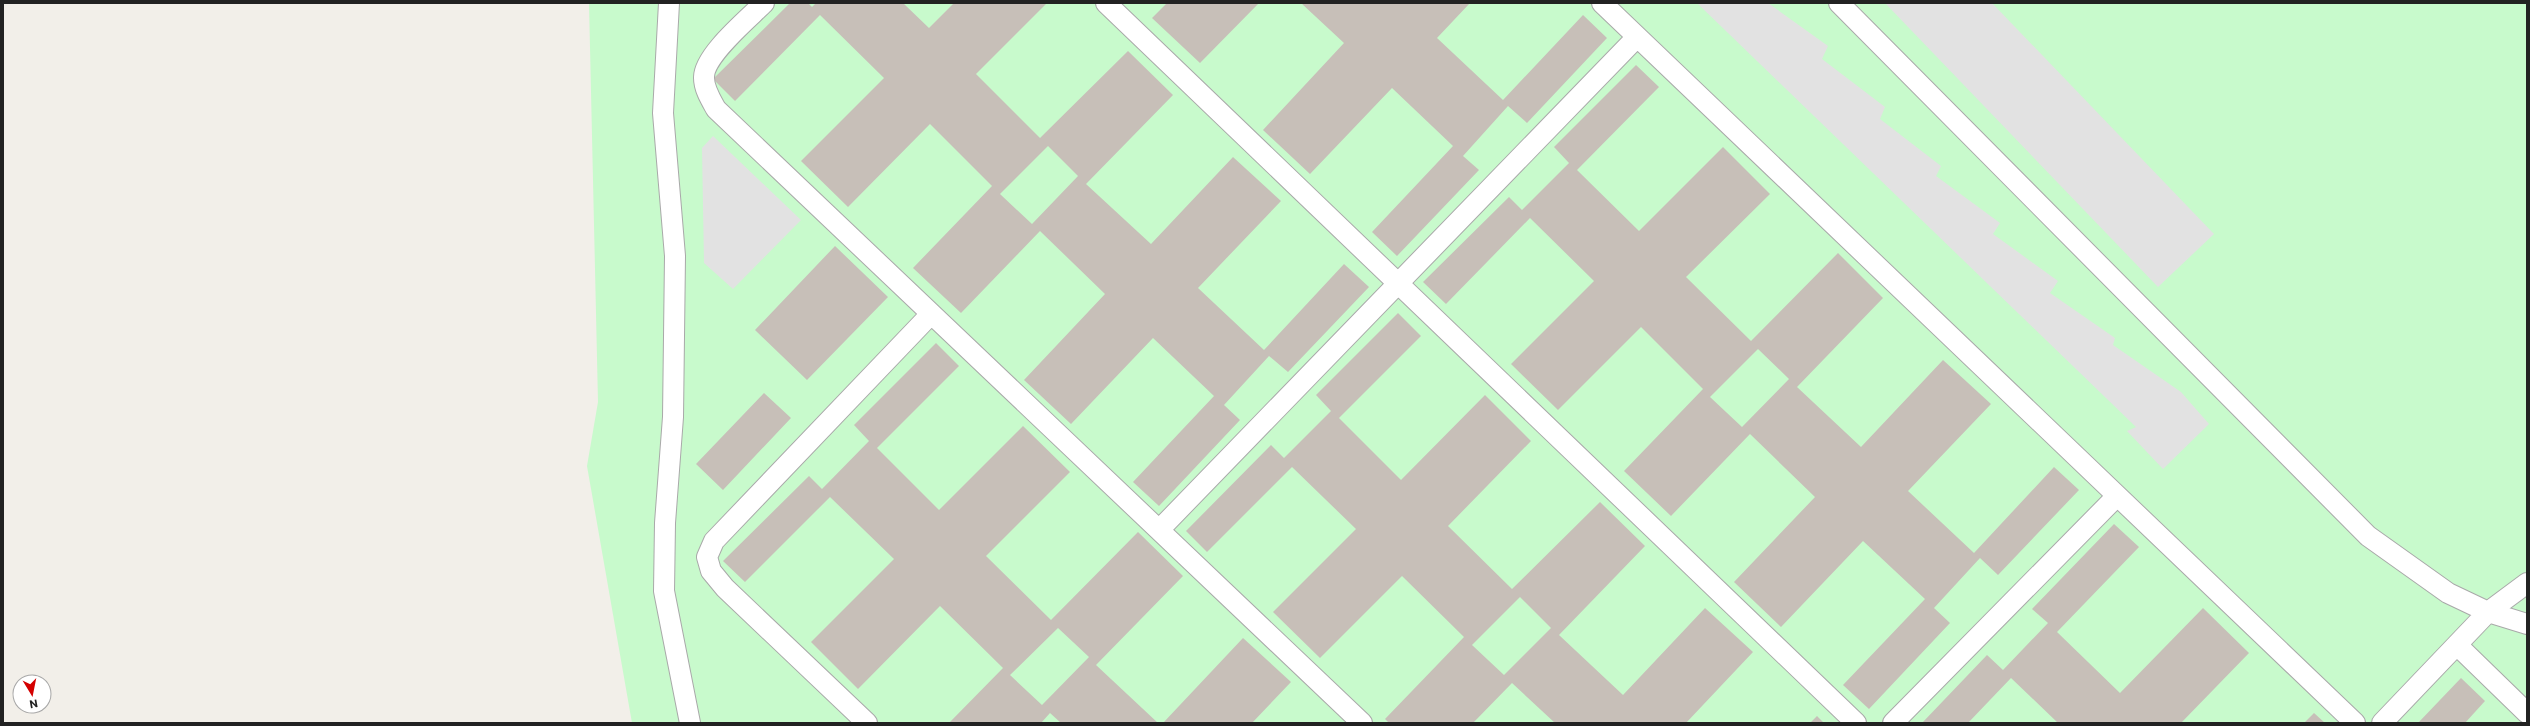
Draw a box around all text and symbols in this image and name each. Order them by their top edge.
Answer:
north arrow [12,674,52,714]
text: N [29,697,39,711]

